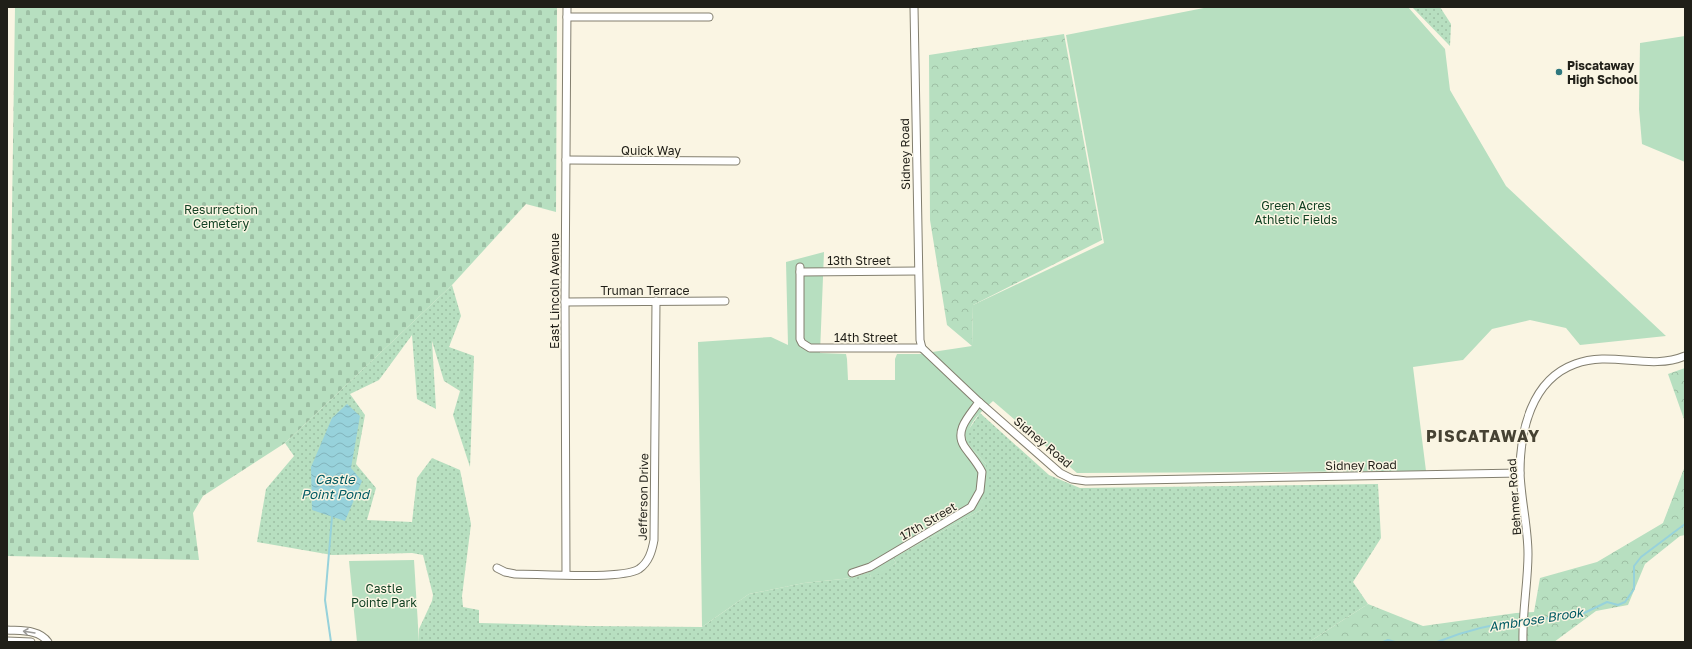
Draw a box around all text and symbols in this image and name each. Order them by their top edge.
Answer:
place label: Piscataway High School [1567,58,1638,87]
marker: Piscataway High School [1554,67,1564,77]
street label: Sidney Road [897,118,913,190]
street label: Quick Way [621,143,681,158]
park label: Green Acres Athletic Fields [1255,198,1337,227]
park label: Resurrection Cemetery [184,202,258,231]
street label: East Lincoln Avenue [547,233,562,349]
street label: 13th Street [827,253,891,268]
street label: Truman Terrace [601,283,689,298]
street label: 14th Street [834,330,898,345]
street label: Sidney Road [1011,413,1075,471]
district label: PISCATAWAY [1426,426,1540,446]
street label: Jefferson Drive [635,453,651,541]
street label: Sidney Road [1325,457,1397,473]
street label: Behmer Road [1504,458,1524,536]
water label: Castle Point Pond [301,471,371,502]
street label: 17th Street [897,499,959,543]
park label: Castle Pointe Park [351,581,417,610]
water label: Ambrose Brook [1488,603,1586,634]
one-way arrow [23,628,36,636]

